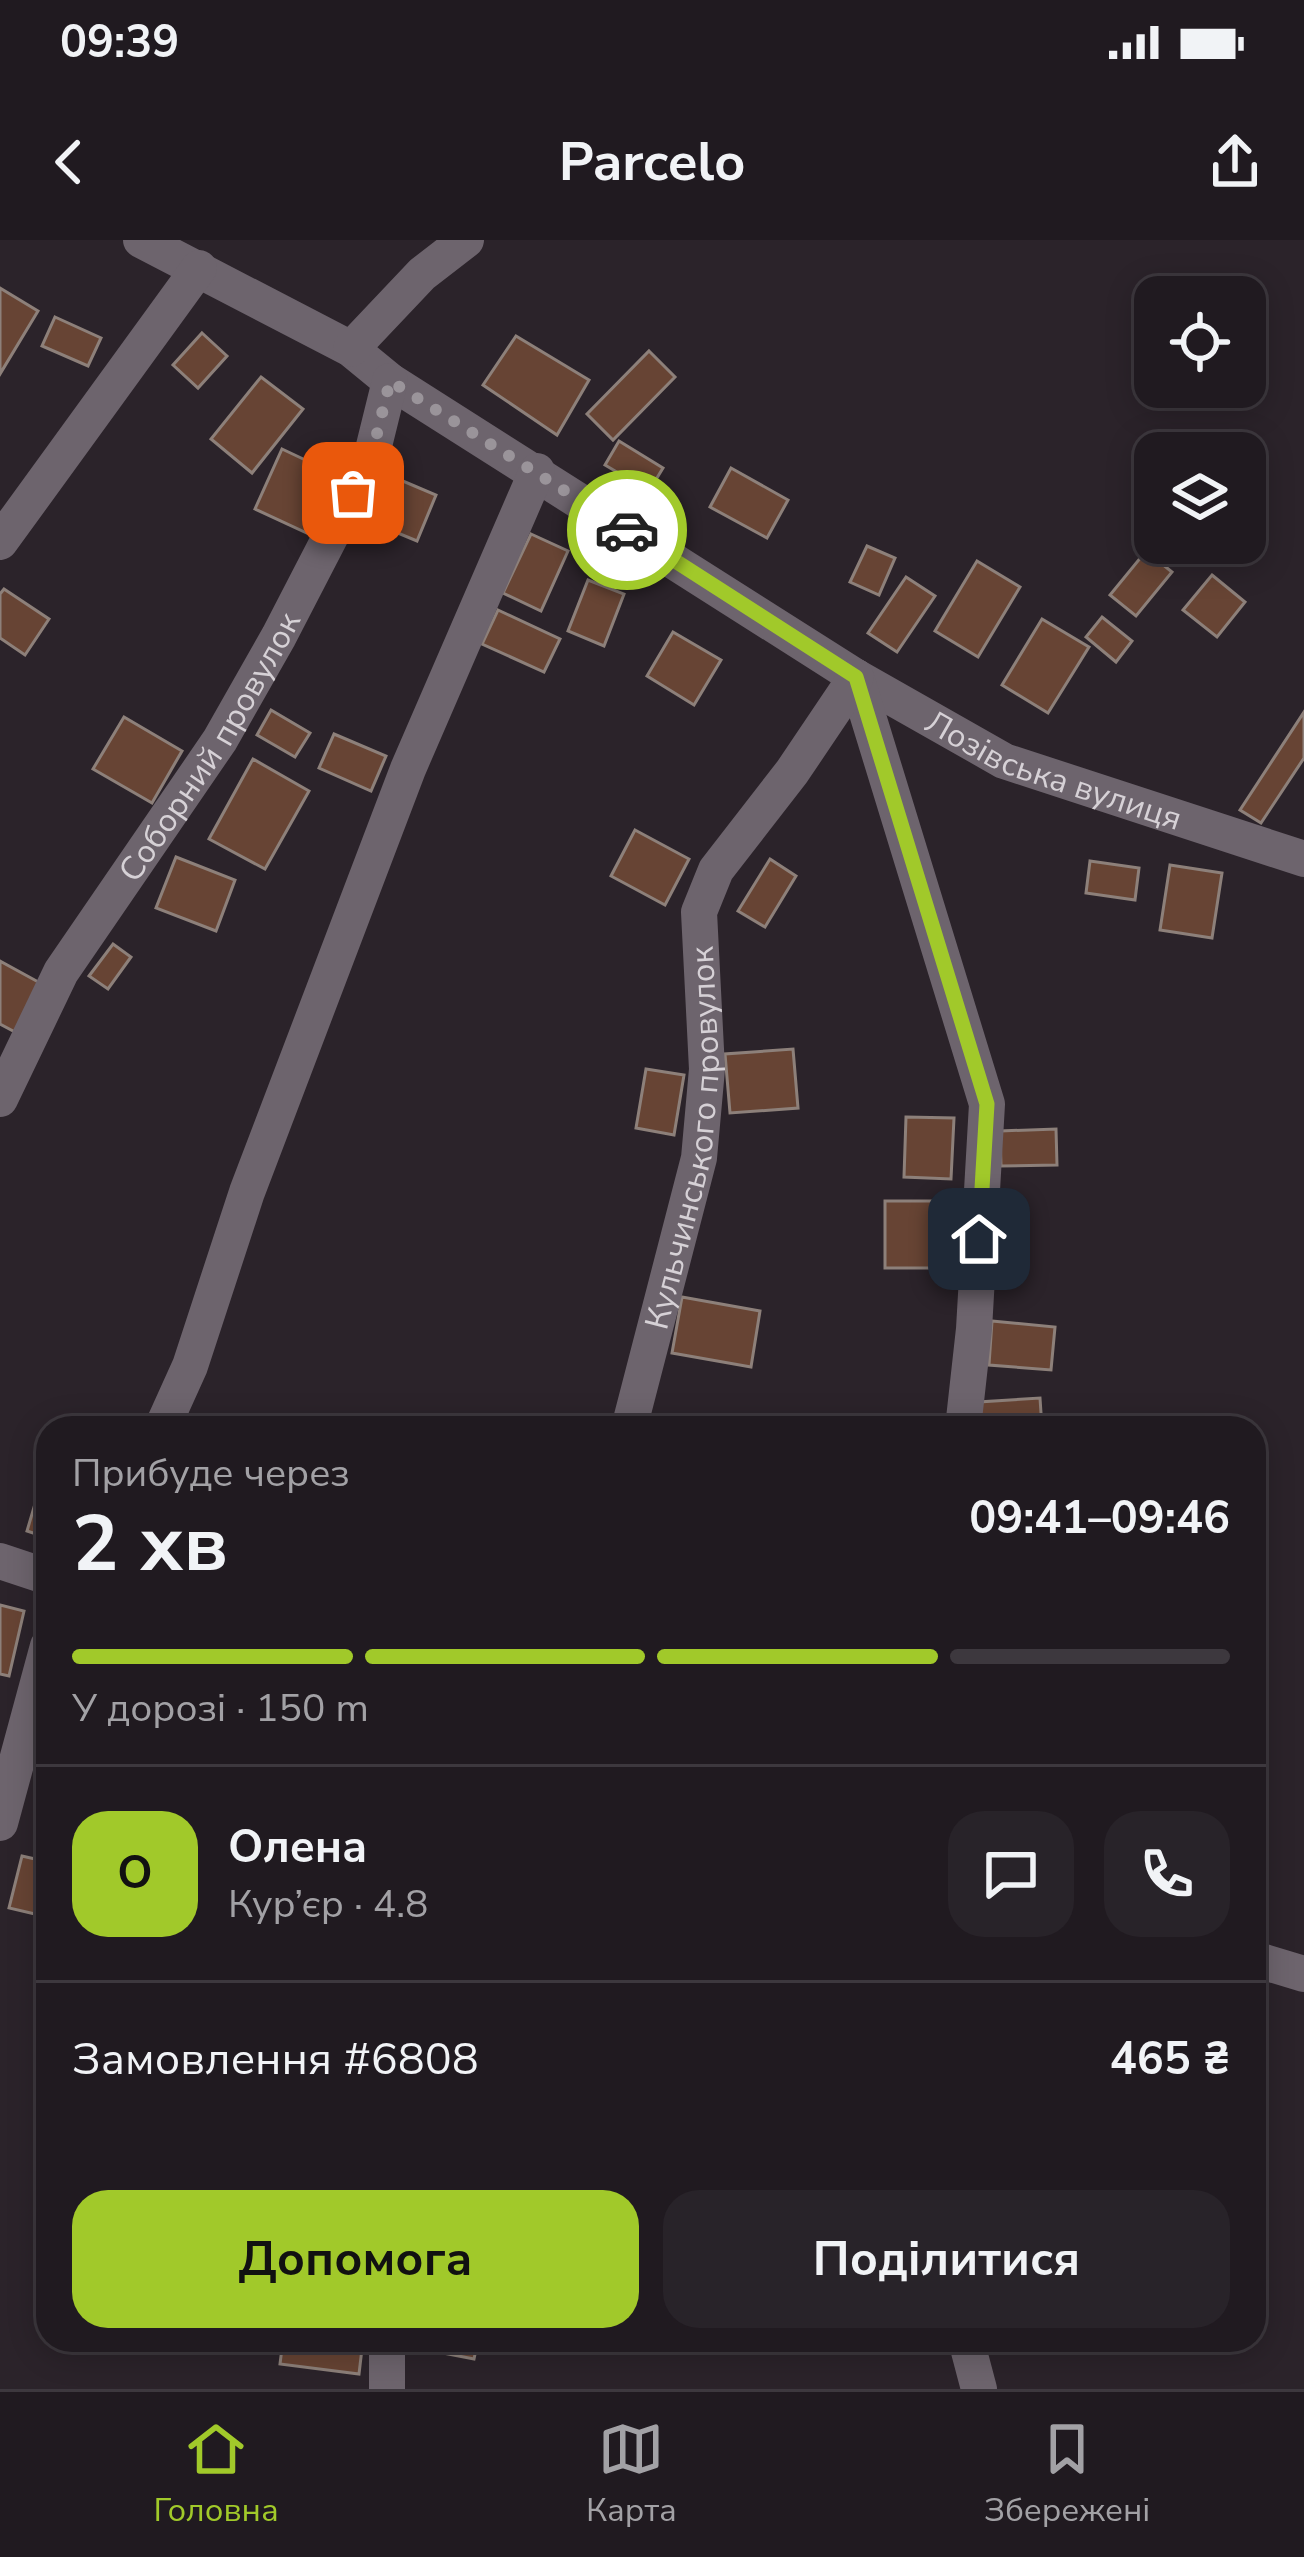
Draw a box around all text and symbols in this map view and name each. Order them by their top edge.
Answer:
text: 09:39 [60,12,179,73]
text: Parcelo [559,125,745,199]
icon: back [36,129,102,195]
icon: share [1202,129,1268,195]
map controls [1134,276,1266,564]
button: locate [1134,276,1266,408]
button: layers [1134,432,1266,564]
pin [302,442,404,544]
icon: bag [320,460,386,526]
courier [567,470,687,590]
icon: car [594,497,660,563]
street label: Соборний провулок [109,604,312,891]
street label: Лозівська вулиця [917,700,1187,842]
street label: Кульчинського провулок [635,945,731,1334]
pin [928,1188,1030,1290]
icon: home [946,1206,1012,1272]
text: Прибуде через [72,1447,350,1500]
text: 09:41–09:46 [969,1488,1230,1549]
text: 2 хв [72,1491,228,1598]
text: У дорозі · 150 m [72,1682,369,1735]
button: chat [948,1811,1074,1937]
button: phone [1104,1811,1230,1937]
text: Олена [228,1817,367,1878]
text: О [117,1843,153,1904]
text: Кур’єр · 4.8 [228,1878,429,1931]
text: Замовлення #6808 [72,2029,479,2090]
text: 465 ₴ [1110,2029,1230,2090]
button: Допомога [72,2190,639,2328]
button: Поділитися [663,2190,1230,2328]
tab: Головна [154,2416,279,2533]
tab: Карта [586,2416,677,2533]
tab: Збережені [984,2416,1150,2533]

